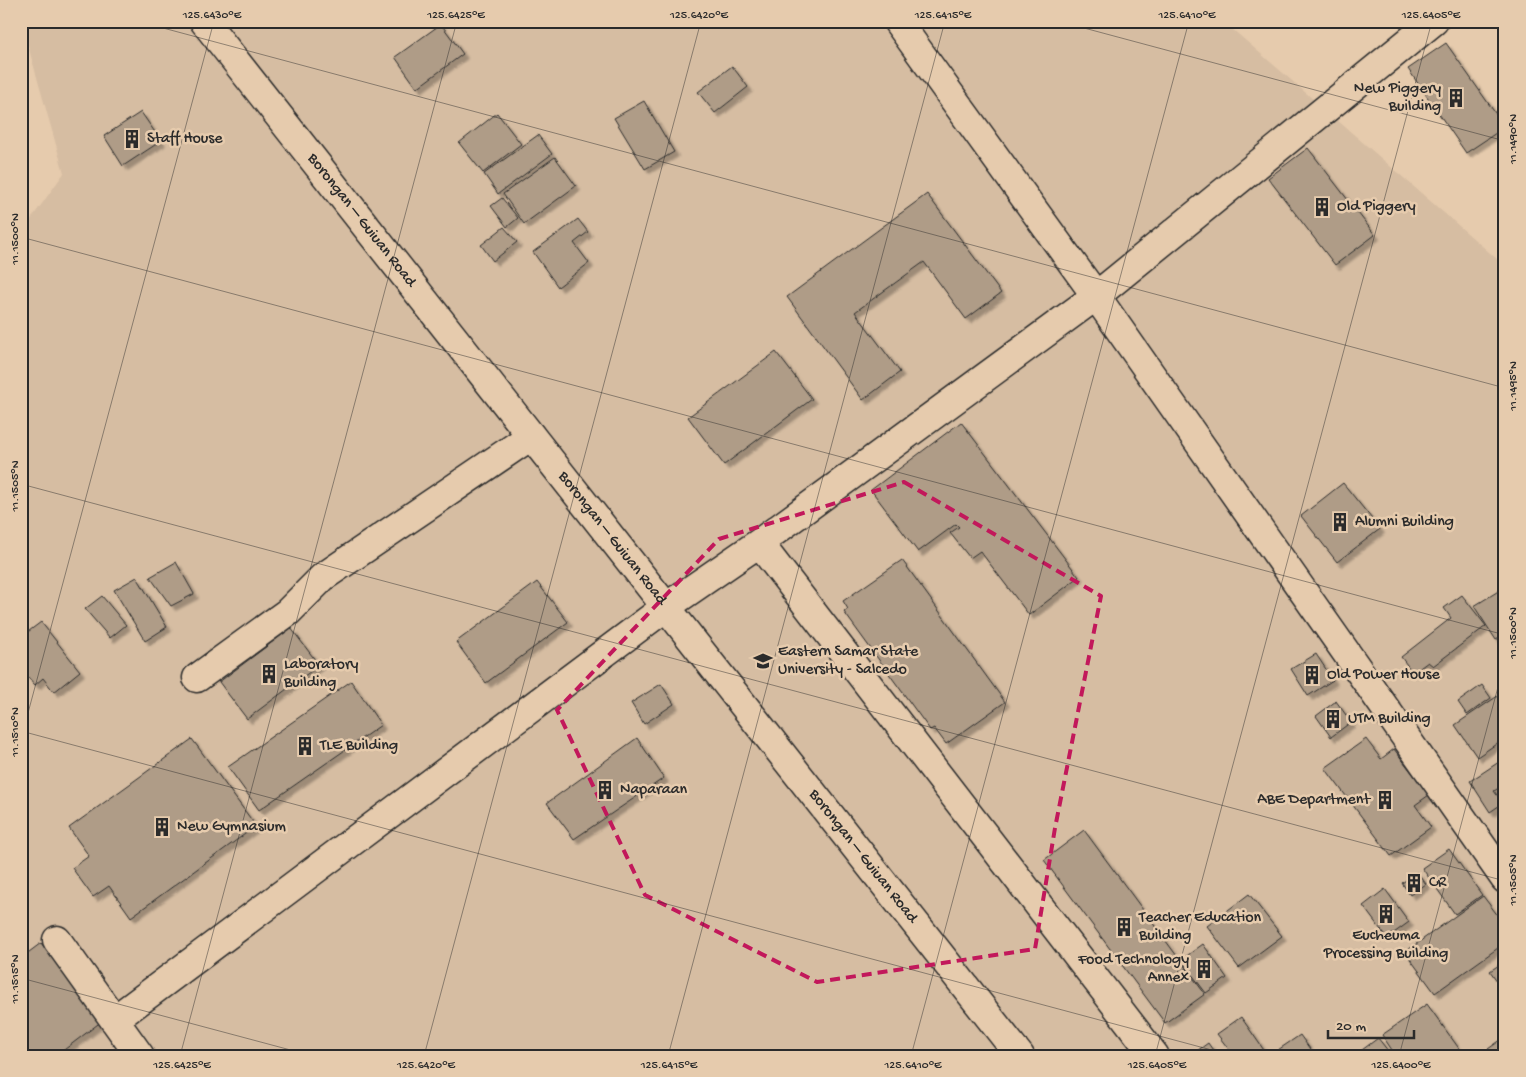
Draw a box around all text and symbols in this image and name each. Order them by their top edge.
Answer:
text: 125.6430°E [182,9,242,23]
text: 125.6425°E [426,9,485,23]
text: 125.6420°E [669,9,729,23]
text: 125.6415°E [914,9,972,23]
text: 125.6410°E [1157,9,1216,23]
text: 125.6405°E [1401,9,1461,23]
place label: New Piggery Building [1354,80,1441,117]
building icon: New Piggery Building [1445,87,1467,109]
text: 11.1490°N [1507,114,1521,165]
building icon: Staff House [121,128,143,150]
place label: Staff House [147,130,223,149]
street label: Borongan – Guiuan Road [302,149,421,292]
building icon: Old Piggery [1311,196,1333,218]
place label: Old Piggery [1337,198,1416,217]
text: 11.1500°N [9,213,23,266]
text: 11.1495°N [1507,361,1521,412]
text: 11.1505°N [9,460,23,512]
street label: Borongan – Guiuan Road [553,467,672,610]
building icon: Alumni Building [1329,511,1351,533]
place label: Alumni Building [1355,513,1454,532]
text: 11.1500°N [1507,607,1521,660]
place label: Eastern Samar State University - Salcedo [778,643,919,680]
school or university icon: Eastern Samar State University - Salcedo [752,650,774,672]
place label: Laboratory Building [283,656,359,693]
building icon: Laboratory Building [258,663,280,685]
building icon: Old Power House [1301,664,1323,686]
place label: Old Power House [1327,666,1440,685]
text: 11.1510°N [9,707,23,758]
building icon: UTM Building [1322,708,1344,730]
place label: UTM Building [1348,710,1431,729]
building icon: TLE Building [294,735,316,757]
place label: TLE Building [319,737,398,756]
building icon: Naparaan [594,779,616,801]
place label: Naparaan [620,781,688,800]
street label: Borongan – Guiuan Road [804,785,922,928]
building icon: ABE Department [1374,789,1396,811]
place label: ABE Department [1257,791,1371,810]
building icon: New Gymnasium [151,816,173,838]
place label: New Gymnasium [177,818,287,837]
text: 11.1505°N [1507,854,1521,906]
building icon: CR [1403,872,1425,894]
place label: CR [1429,874,1447,893]
building icon: Eucheuma Processing Building [1375,903,1397,925]
place label: Teacher Education Building [1138,909,1262,946]
building icon: Teacher Education Building [1113,916,1135,938]
place label: Eucheuma Processing Building [1323,927,1448,964]
place label: Food Technology Annex [1077,951,1190,988]
text: 11.1515°N [9,954,23,1005]
building icon: Food Technology Annex [1193,958,1215,980]
scale bar [1328,1007,1415,1039]
text: 20 m [1336,1018,1366,1036]
text: 125.6425°E [152,1059,211,1073]
text: 125.6420°E [396,1059,456,1073]
text: 125.6415°E [640,1059,698,1073]
text: 125.6410°E [883,1059,942,1073]
text: 125.6405°E [1127,1059,1187,1073]
text: 125.6400°E [1370,1059,1431,1073]

